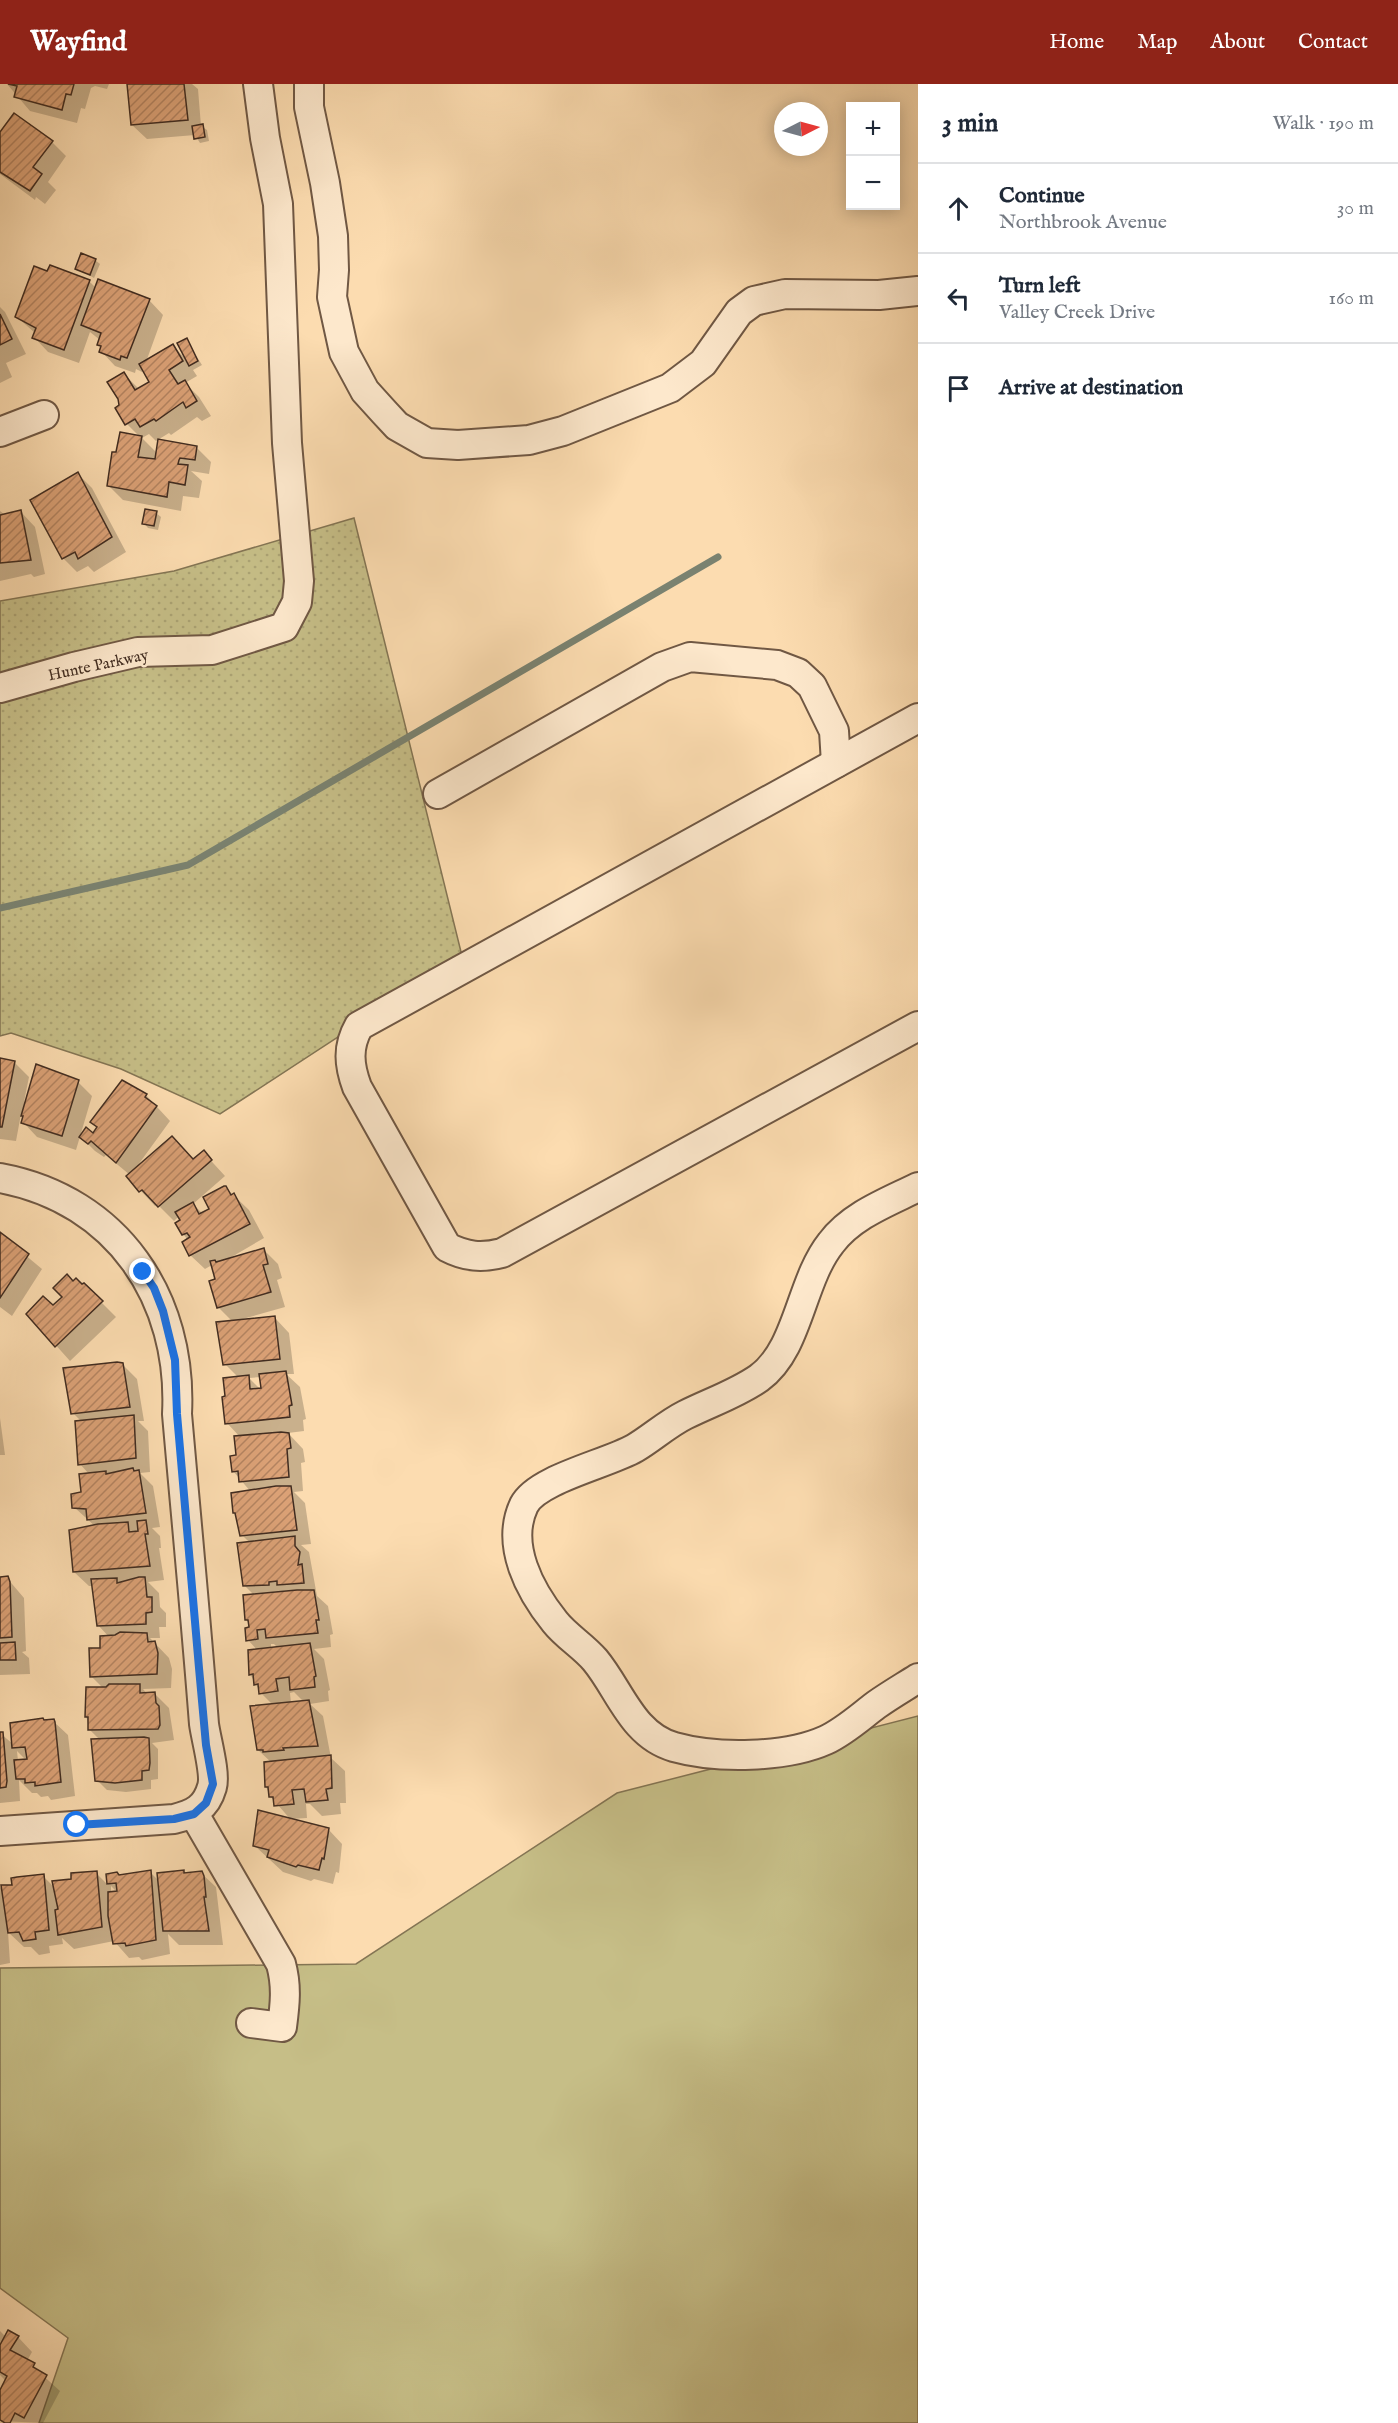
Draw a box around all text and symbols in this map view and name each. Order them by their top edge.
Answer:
text: Wayfind [30,25,127,60]
text: Home [1049,29,1104,56]
text: Map [1137,29,1177,56]
text: About [1210,29,1265,56]
text: Contact [1298,29,1368,56]
north arrow [774,102,828,156]
map controls [846,102,900,210]
button: + [846,102,900,156]
text: 3 min [942,107,998,140]
text: Walk · 190 m [1272,111,1374,136]
button: − [846,156,900,210]
text: Continue [999,182,1085,210]
icon: ahead [942,192,975,225]
text: 30 m [1337,196,1374,221]
text: Northbrook Avenue [999,210,1167,235]
text: Turn left [999,272,1081,300]
icon: left [942,282,975,315]
text: 160 m [1328,286,1374,311]
text: Valley Creek Drive [999,300,1155,325]
icon: arrive [942,372,975,405]
text: Arrive at destination [999,374,1183,402]
street label: Hunte Parkway [46,646,151,686]
route end [129,1258,155,1284]
route start [63,1811,89,1837]

